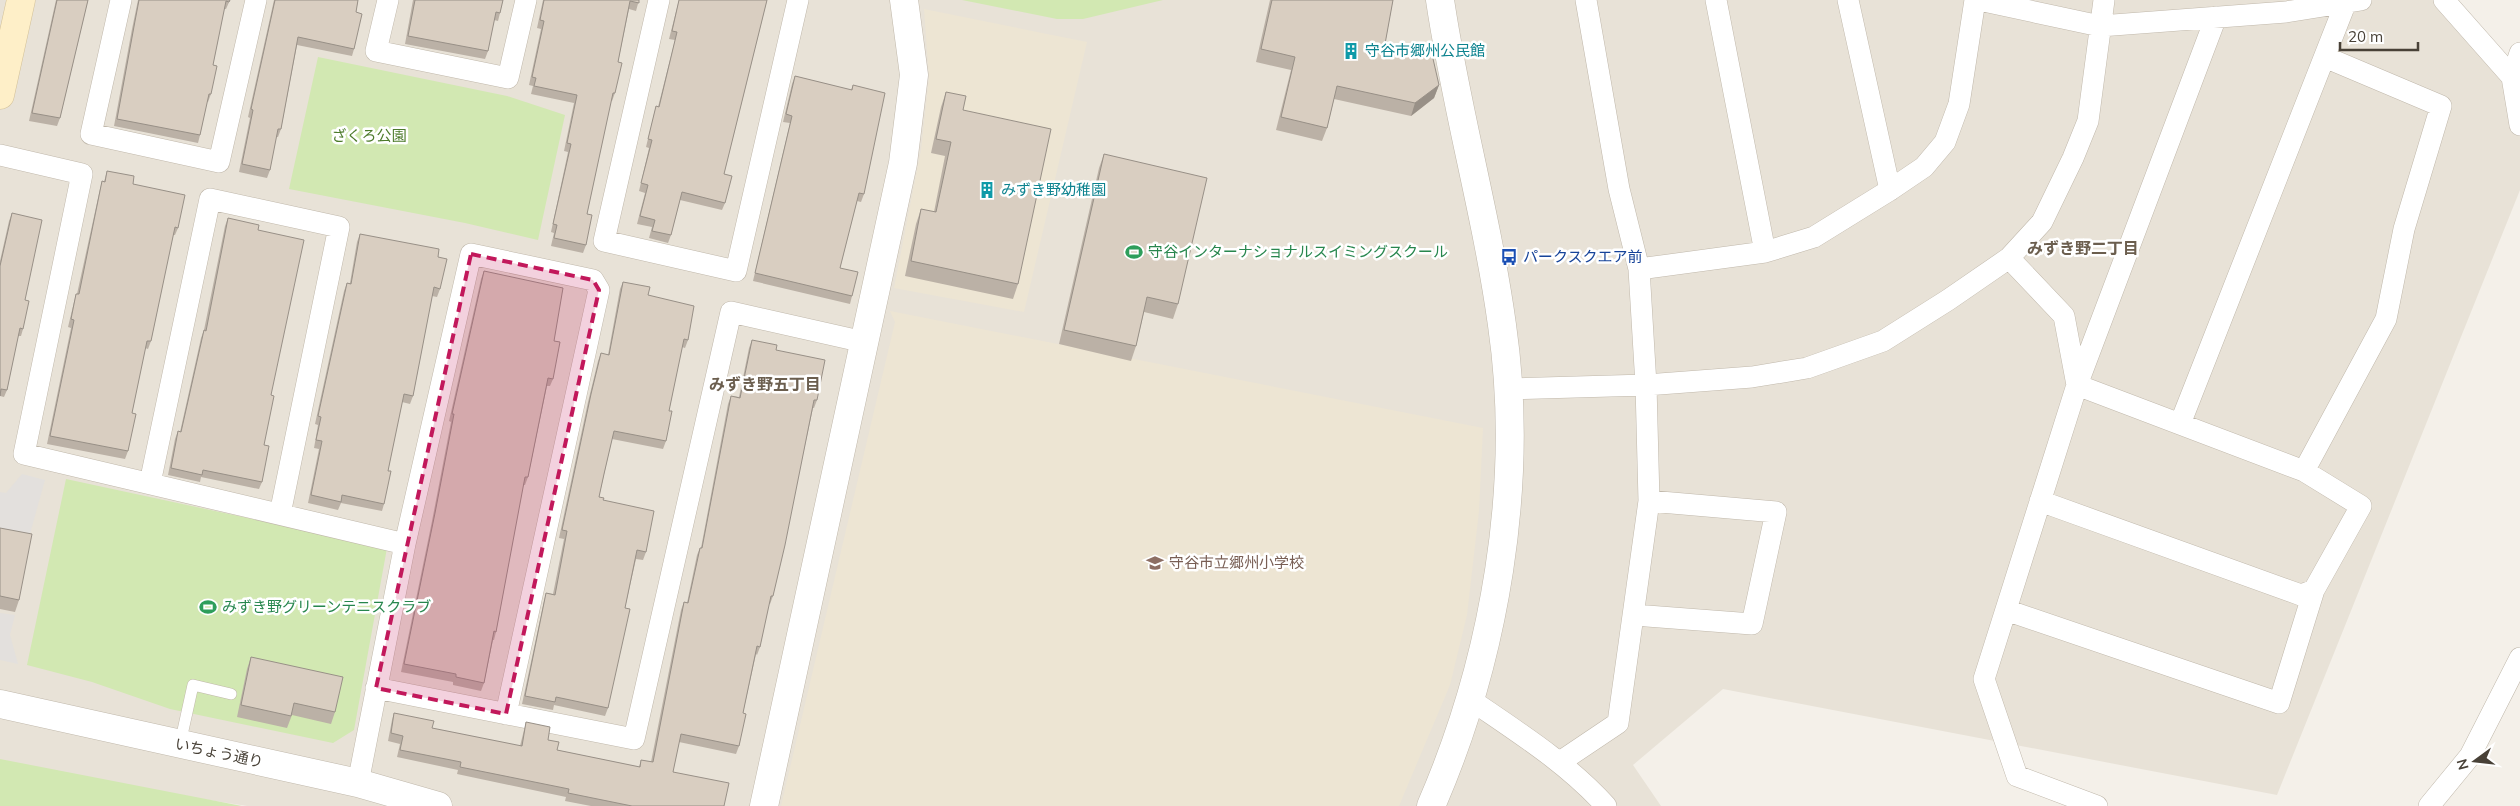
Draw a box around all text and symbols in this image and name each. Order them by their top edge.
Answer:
scale bar [2340,20,2418,52]
text: 20 m [2348,27,2383,46]
building icon: 守谷市郷州公民館 [1341,41,1361,61]
place label: 守谷市郷州公民館 [1365,41,1485,60]
park label: ざくろ公園 [331,126,407,145]
building icon: みずき野幼稚園 [977,180,997,200]
place label: みずき野幼稚園 [1001,180,1106,199]
district label: みずき野二丁目 [2027,238,2139,258]
sports icon: 守谷インターナショナルスイミングスクール [1124,242,1144,262]
place label: 守谷インターナショナルスイミングスクール [1148,242,1448,261]
bus stop icon: パークスクエア前 [1499,247,1519,267]
place label: パークスクエア前 [1523,247,1643,266]
district label: みずき野五丁目 [709,374,821,394]
school or university icon: 守谷市立郷州小学校 [1145,553,1165,573]
place label: 守谷市立郷州小学校 [1169,553,1304,572]
sports icon: みずき野グリーンテニスクラブ [198,597,218,617]
place label: みずき野グリーンテニスクラブ [222,597,431,616]
street label: いちょう通り [173,734,265,771]
north arrow [2450,736,2500,786]
text: N [2452,757,2473,772]

